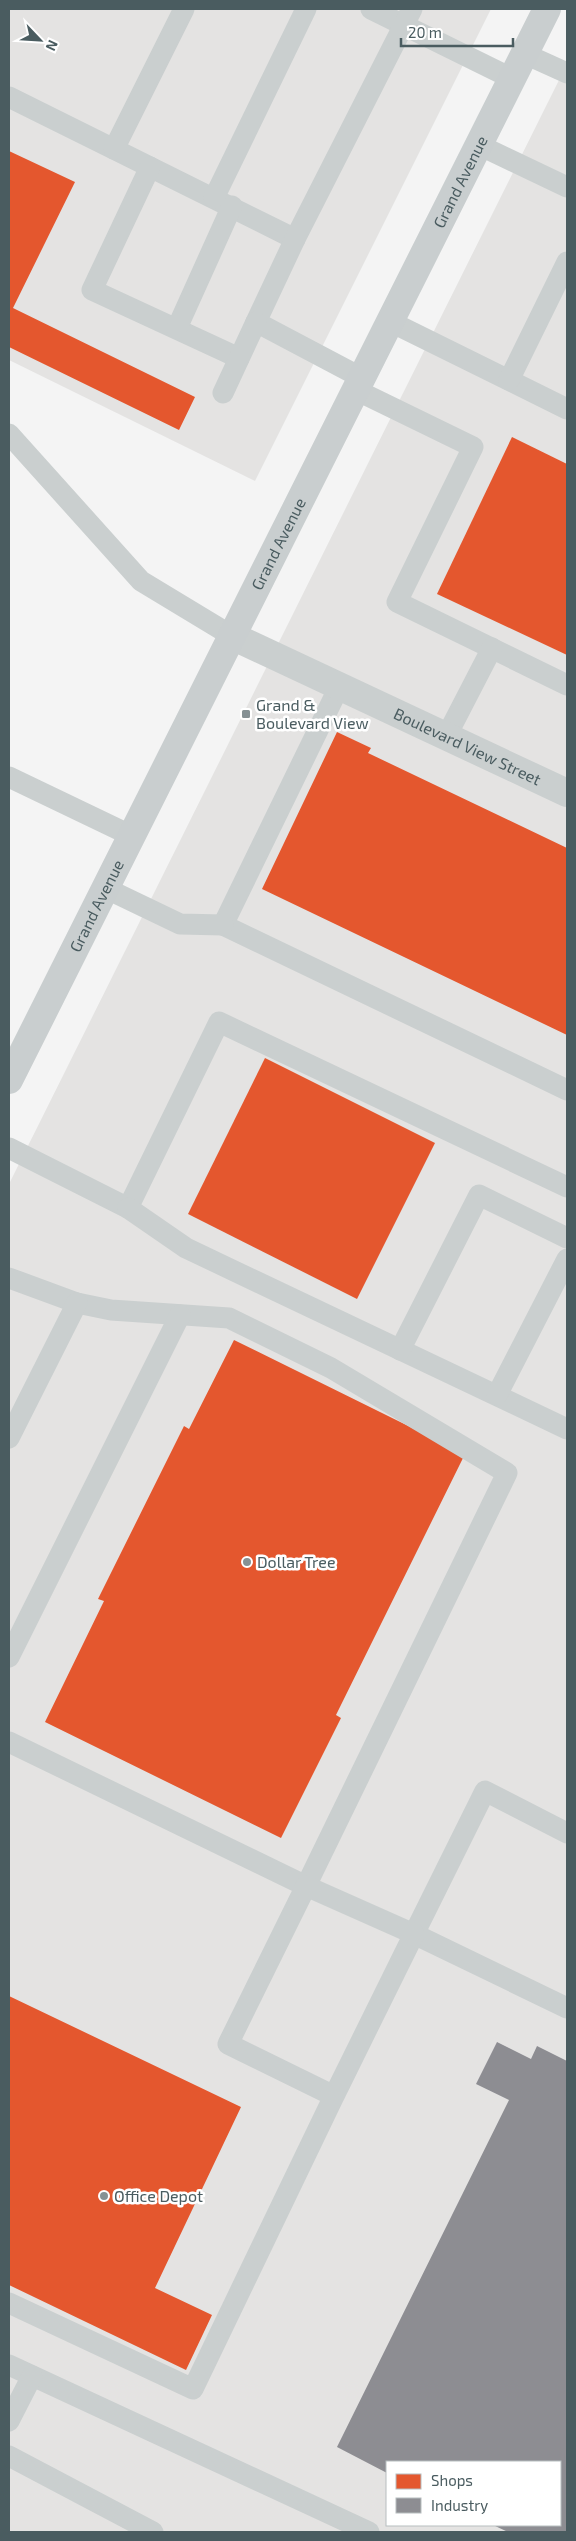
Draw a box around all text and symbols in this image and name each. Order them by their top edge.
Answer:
north arrow [15,15,65,65]
scale bar [401,15,514,47]
text: 20 m [408,23,442,41]
text: N [42,38,62,54]
street label: Grand Avenue [429,133,491,231]
street label: Grand Avenue [247,494,309,593]
place label: Grand & Boulevard View [256,695,369,732]
street label: Boulevard View Street [391,703,544,789]
marker: Grand & Boulevard View [240,708,252,720]
street label: Grand Avenue [65,856,127,955]
place label: Dollar Tree [257,1552,335,1571]
marker: Dollar Tree [241,1556,253,1568]
place label: Office Depot [114,2186,203,2205]
marker: Office Depot [98,2190,110,2202]
legend [386,2461,561,2526]
text: Shops [431,2471,473,2489]
text: Industry [431,2496,488,2514]

